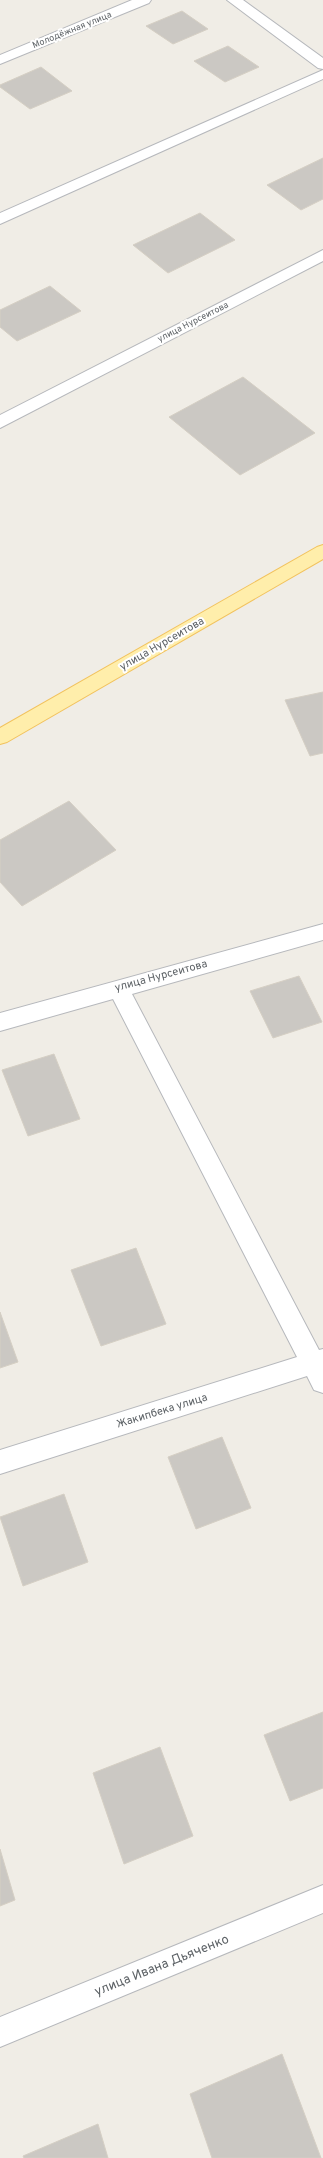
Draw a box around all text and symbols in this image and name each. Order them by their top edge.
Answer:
street label: Молодёжная улица [31,9,114,51]
street label: улица Нурсеитова [156,299,230,345]
street label: улица Нурсеитова [117,614,207,674]
street label: улица Нурсеитова [113,957,209,995]
street label: Жакипбека улица [115,1390,209,1431]
street label: улица Ивана Дьяченко [92,1932,232,2000]

